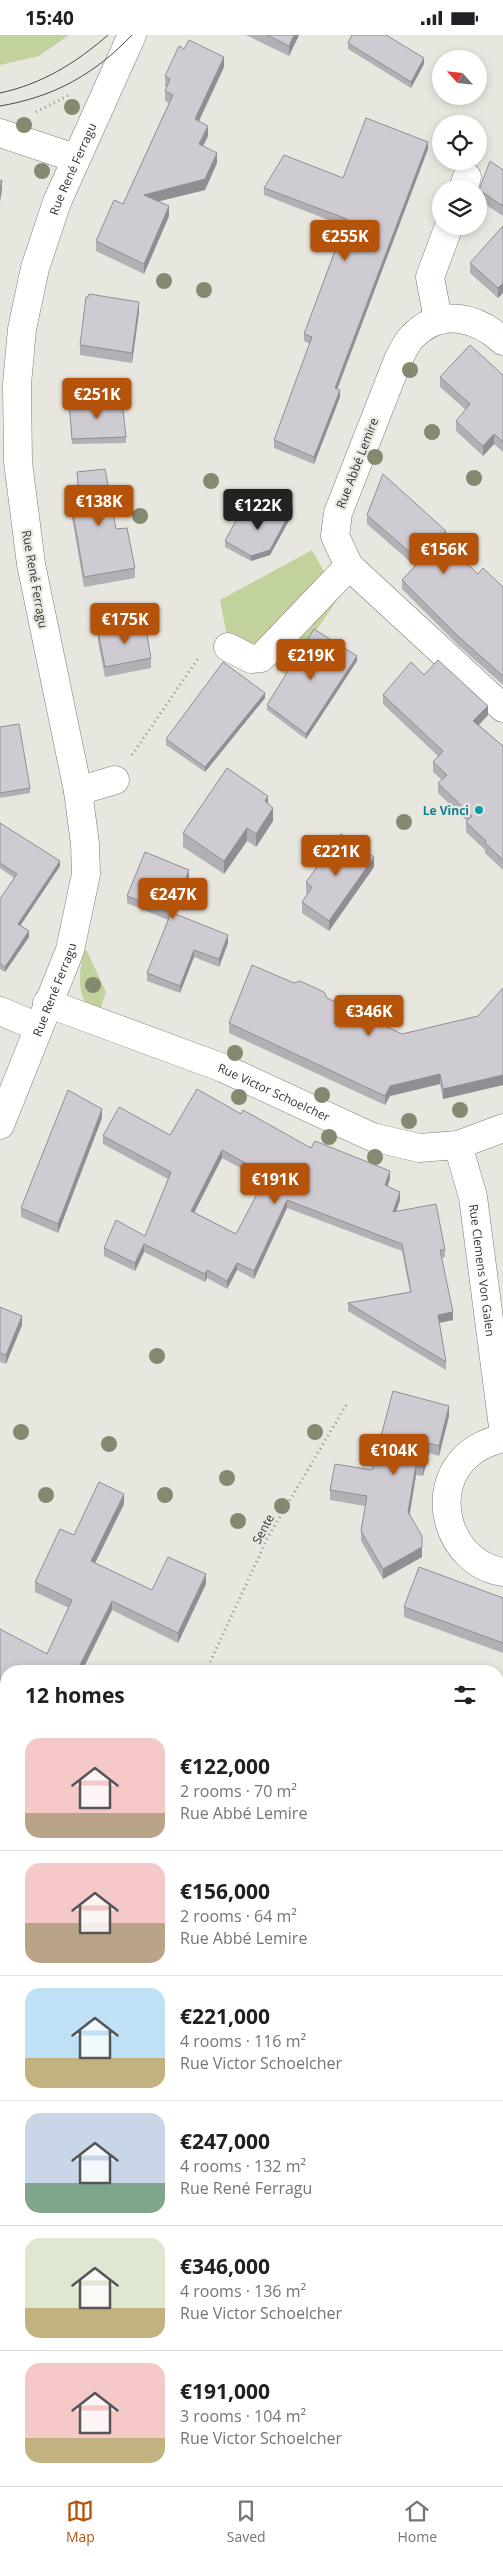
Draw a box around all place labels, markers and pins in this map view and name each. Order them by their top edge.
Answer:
pin: €255K [310,219,380,262]
pin: €251K [62,377,132,420]
pin: €138K [64,485,134,527]
pin: €122K [223,489,293,531]
pin: €156K [409,533,479,575]
pin: €175K [90,603,160,645]
pin: €219K [276,639,346,681]
place label: Le Vinci [423,802,469,819]
marker: Le Vinci [473,804,485,816]
pin: €221K [301,835,371,877]
pin: €247K [138,877,208,920]
pin: €346K [334,995,404,1037]
pin: €191K [240,1163,310,1205]
pin: €104K [359,1433,429,1476]

